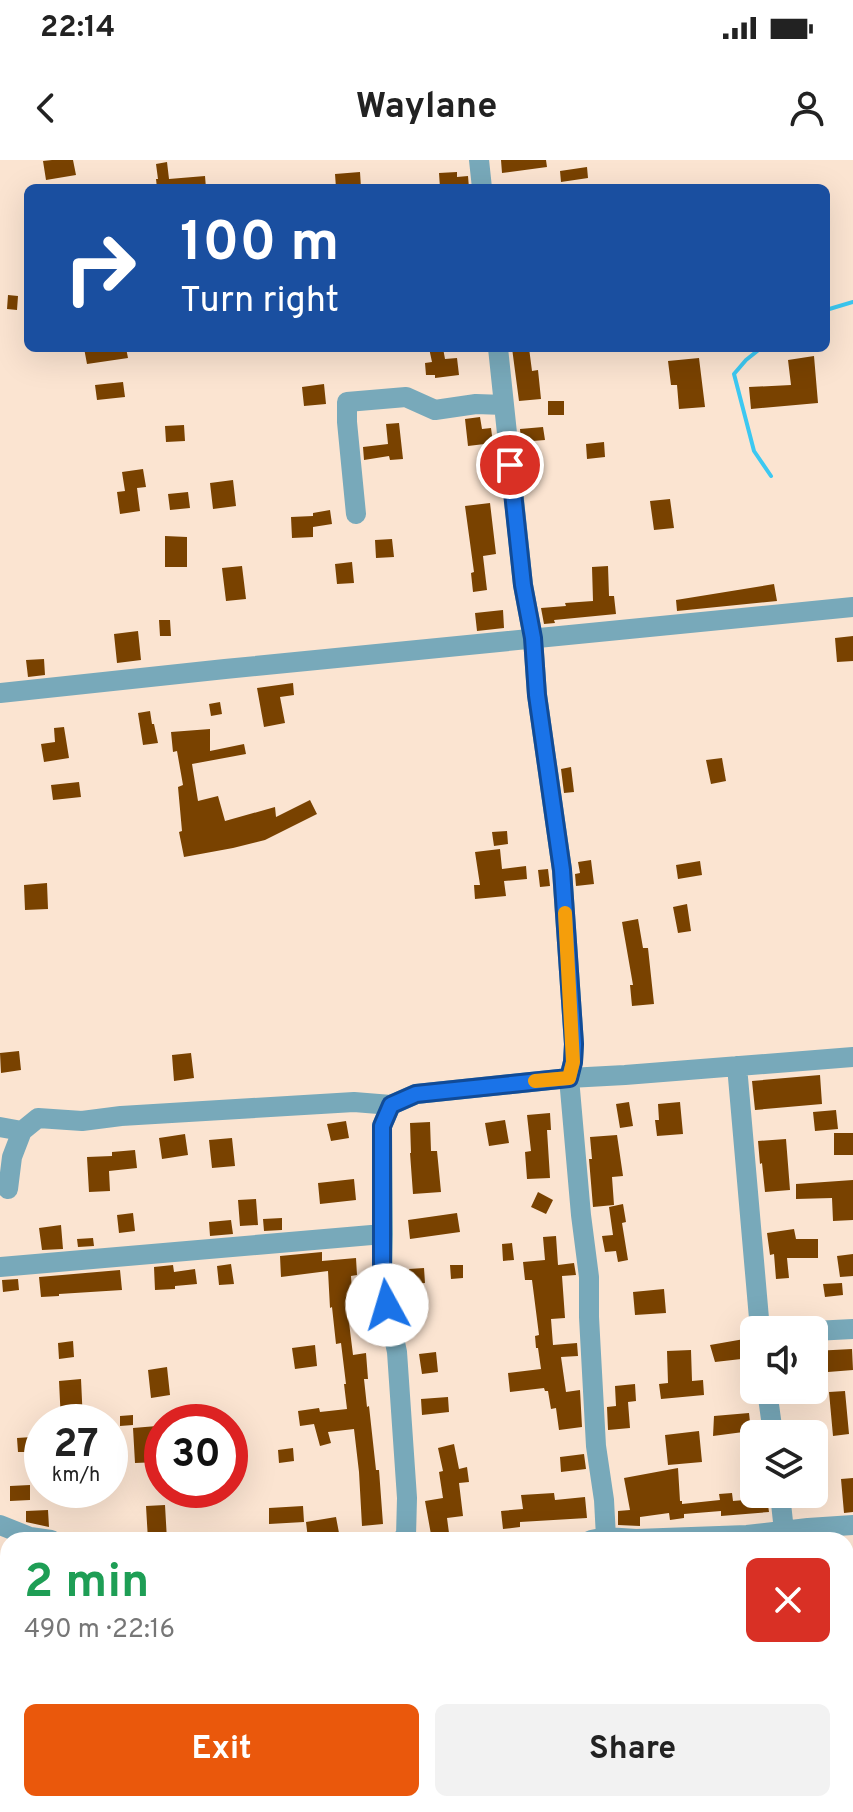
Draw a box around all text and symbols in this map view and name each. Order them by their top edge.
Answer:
text: 22:14 [40,10,115,47]
text: Waylane [356,85,497,131]
icon: back [24,86,68,130]
icon: person [785,86,829,130]
text: 100 m [180,210,339,280]
icon: right [48,216,152,320]
text: Turn right [180,279,339,325]
pin [476,431,544,499]
icon: arrive [488,443,532,487]
position arrow [345,1263,429,1347]
map controls [740,1316,828,1508]
button: sound [740,1316,828,1404]
speed limit sign: 30 [144,1404,248,1508]
button: layers [740,1420,828,1508]
text: 27 [53,1421,99,1471]
text: km/h [52,1463,100,1489]
text: 2 min [24,1554,149,1614]
button: close [746,1558,830,1642]
text: 490 m · 22:16 [24,1614,175,1647]
button: Exit [24,1704,419,1796]
button: Share [435,1704,830,1796]

